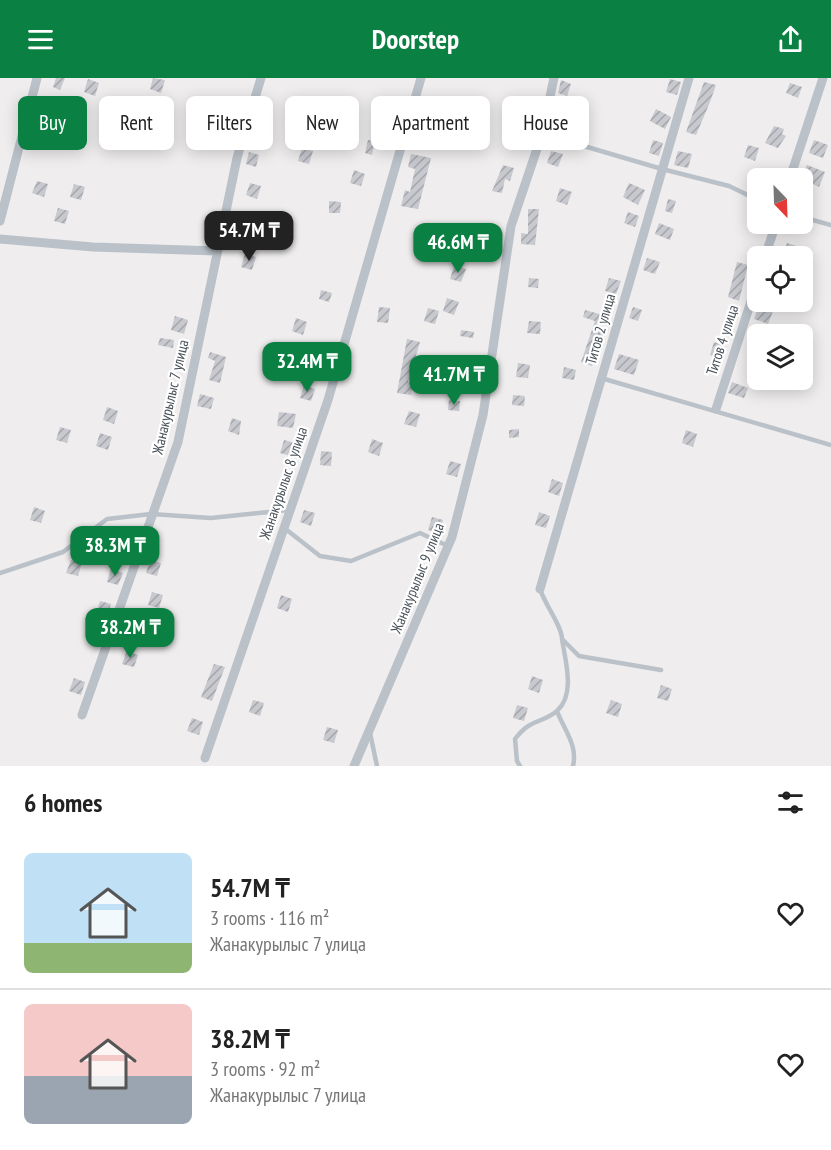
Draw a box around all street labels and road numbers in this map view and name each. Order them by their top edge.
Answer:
street label: Титов 2 улица [581,291,619,367]
street label: Титов 4 улица [702,302,742,378]
street label: Жанакурылыс 7 улица [147,338,192,457]
street label: Жанакурылыс 8 улица [255,424,311,543]
street label: Жанакурылыс 9 улица [386,520,448,637]

